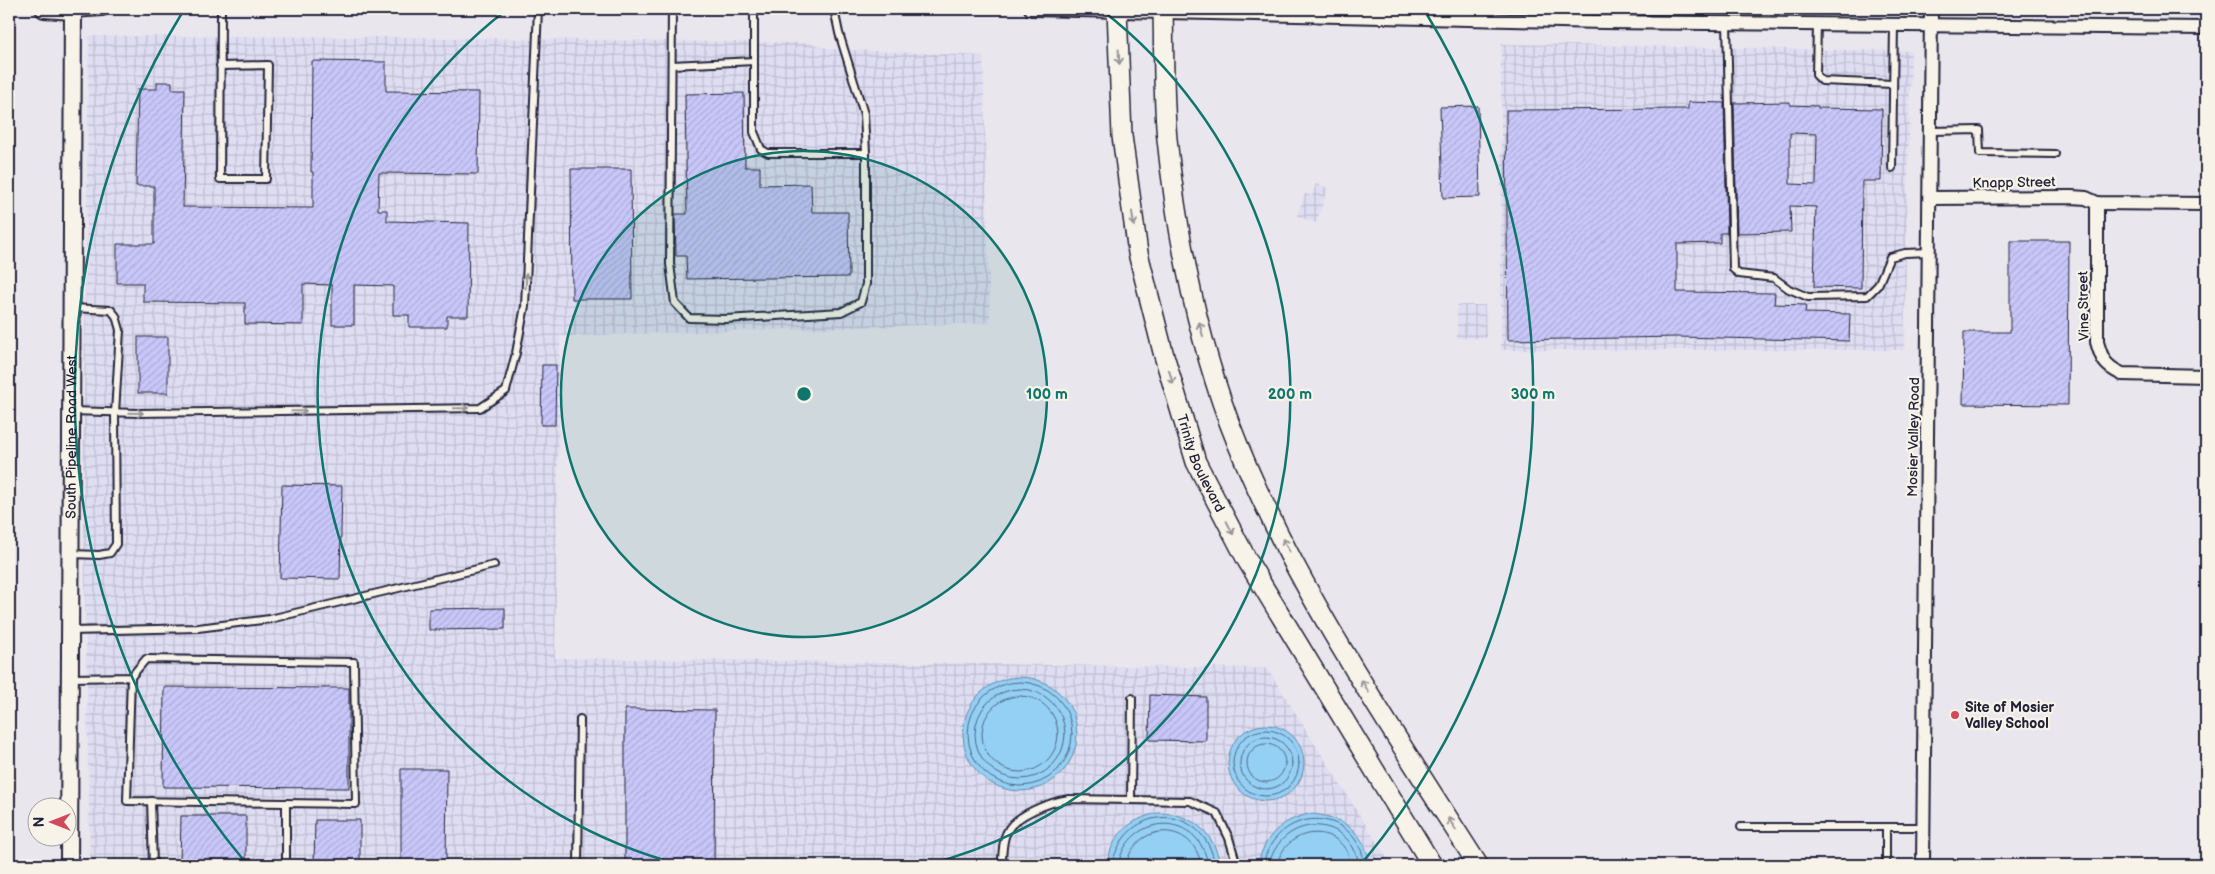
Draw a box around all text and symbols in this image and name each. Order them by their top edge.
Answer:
one-way arrow [1114,49,1123,65]
street label: Knapp Street [1972,173,2056,192]
one-way arrow [1128,211,1138,227]
street label: Vine Street [2074,270,2093,341]
one-way arrow [522,273,531,289]
one-way arrow [1196,321,1206,337]
street label: South Pipeline Road West [63,354,80,519]
one-way arrow [1166,369,1176,385]
street label: Mosier Valley Road [1904,377,1923,497]
centre of rings [795,385,813,403]
text: 100 m [1026,385,1068,404]
text: 200 m [1268,385,1312,404]
text: 300 m [1511,385,1555,404]
one-way arrow [452,403,469,413]
one-way arrow [290,406,306,416]
one-way arrow [128,408,144,418]
street label: Trinity Boulevard [1173,412,1229,515]
one-way arrow [1225,520,1235,535]
one-way arrow [1281,537,1291,552]
one-way arrow [1360,680,1370,694]
place label: Site of Mosier Valley School [1965,699,2054,732]
marker: Site of Mosier Valley School [1949,709,1961,721]
north arrow [28,796,78,846]
text: N [31,817,48,827]
one-way arrow [1446,817,1457,831]

